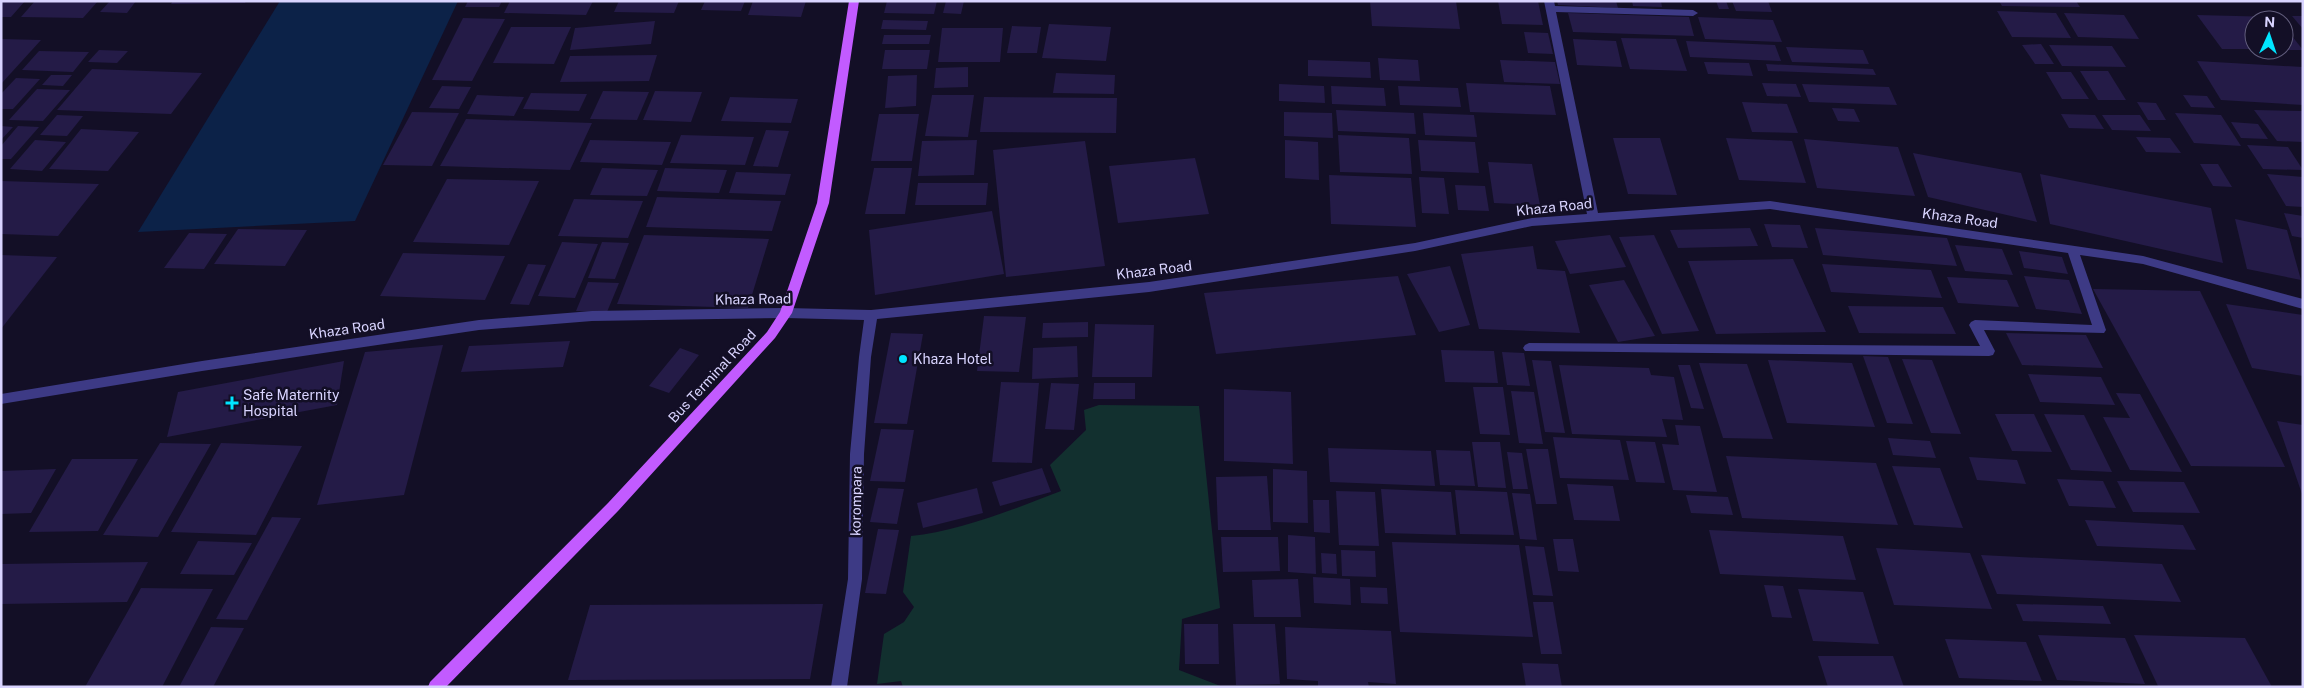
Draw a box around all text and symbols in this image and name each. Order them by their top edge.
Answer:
north arrow [2244,10,2294,60]
text: N [2264,14,2276,30]
street label: Khaza Road [1515,195,1593,219]
street label: Khaza Road [1921,205,1999,231]
street label: Khaza Road [1115,257,1193,283]
street label: Khaza Road [715,290,791,308]
street label: Khaza Road [308,316,386,342]
street label: Bus Terminal Road [665,326,759,426]
place label: Khaza Hotel [913,351,992,367]
marker: Khaza Hotel [897,353,909,365]
place label: Safe Maternity Hospital [243,387,340,419]
marker: Safe Maternity Hospital [225,396,239,410]
street label: korompara [847,466,865,536]

